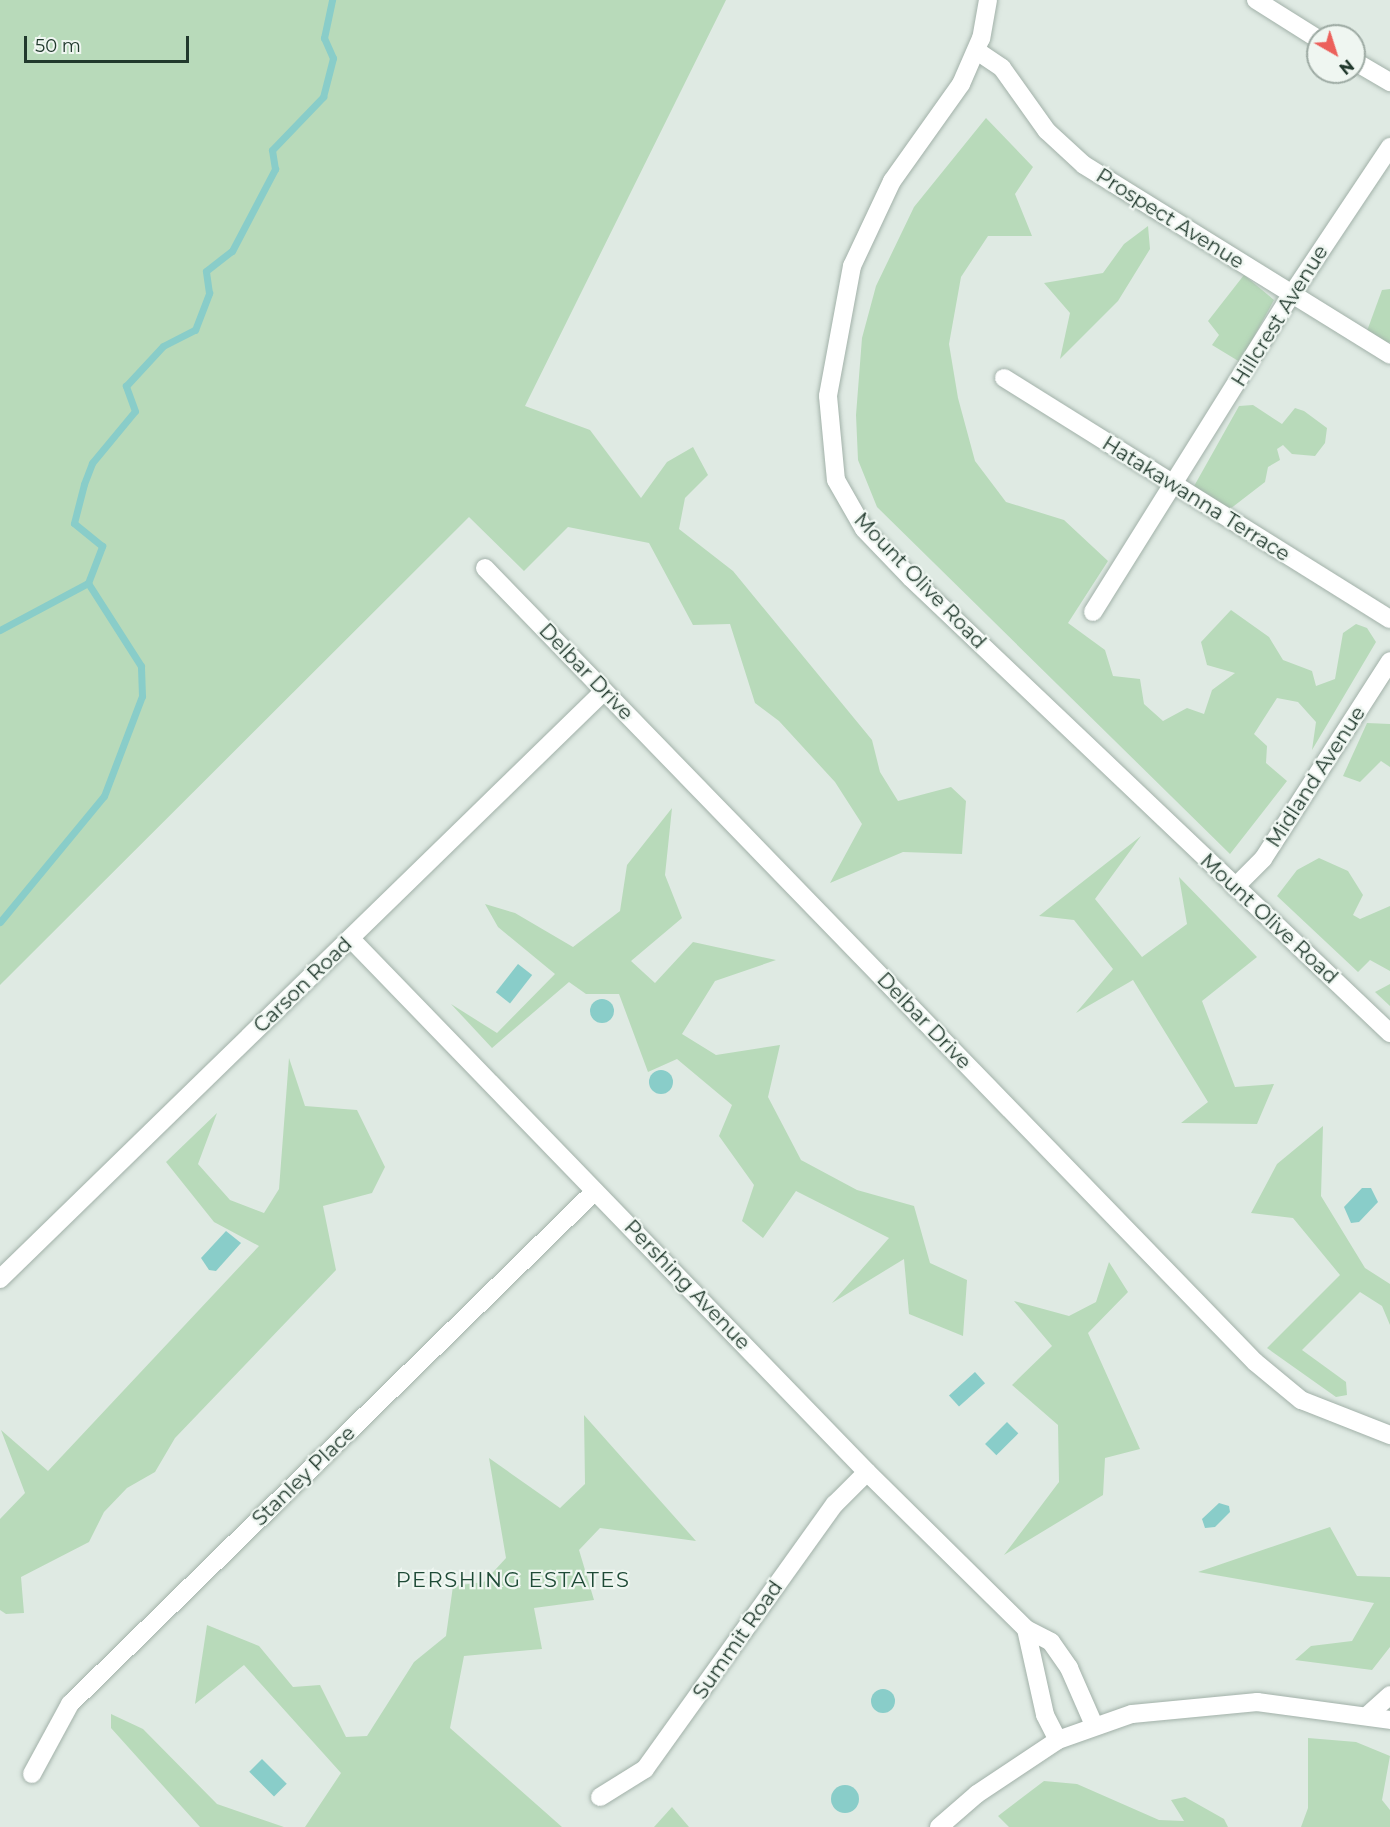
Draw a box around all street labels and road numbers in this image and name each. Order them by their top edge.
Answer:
street label: Prospect Avenue [1092,164,1248,274]
street label: Hillcrest Avenue [1227,241,1333,391]
street label: Hatakawanna Terrace [1098,431,1294,567]
street label: Mount Olive Road [849,508,991,654]
street label: Delbar Drive [534,619,638,725]
street label: Midland Avenue [1262,702,1370,852]
street label: Mount Olive Road [1195,849,1343,989]
street label: Carson Road [249,932,357,1038]
street label: Delbar Drive [872,968,976,1074]
street label: Pershing Avenue [619,1215,755,1355]
street label: Stanley Place [248,1421,360,1531]
street label: Summit Road [688,1576,788,1704]

